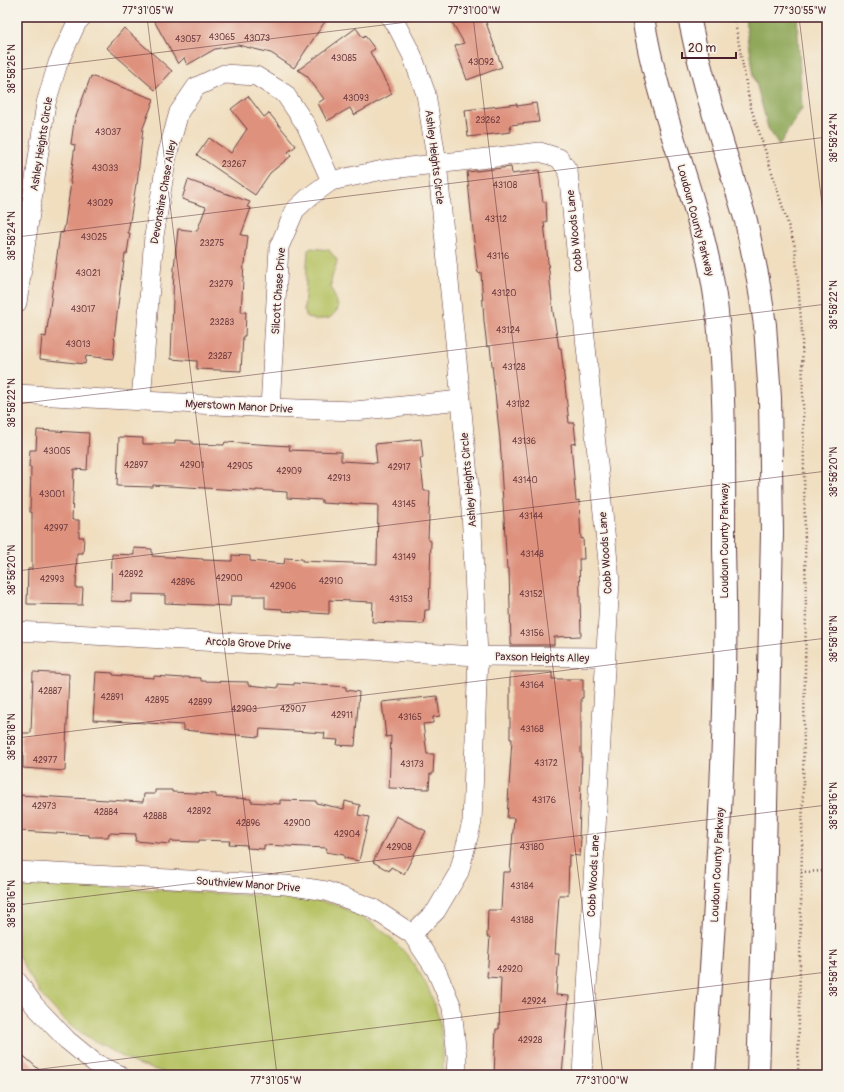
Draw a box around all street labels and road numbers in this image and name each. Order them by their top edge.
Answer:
street label: Ashley Heights Circle [28,96,55,192]
street label: Ashley Heights Circle [422,109,447,206]
street label: Devonshire Chase Alley [148,139,179,245]
street label: Loudoun County Parkway [674,163,717,278]
street label: Cobb Woods Lane [564,189,585,273]
street label: Silcott Chase Drive [269,247,288,335]
street label: Myerstown Manor Drive [185,397,294,416]
street label: Ashley Heights Circle [458,431,479,528]
street label: Loudoun County Parkway [718,483,731,599]
street label: Cobb Woods Lane [596,511,615,595]
street label: Arcola Grove Drive [205,635,292,652]
street label: Paxson Heights Alley [495,650,590,665]
street label: Loudoun County Parkway [708,807,727,923]
street label: Cobb Woods Lane [585,834,602,918]
street label: Southview Manor Drive [195,874,301,895]

